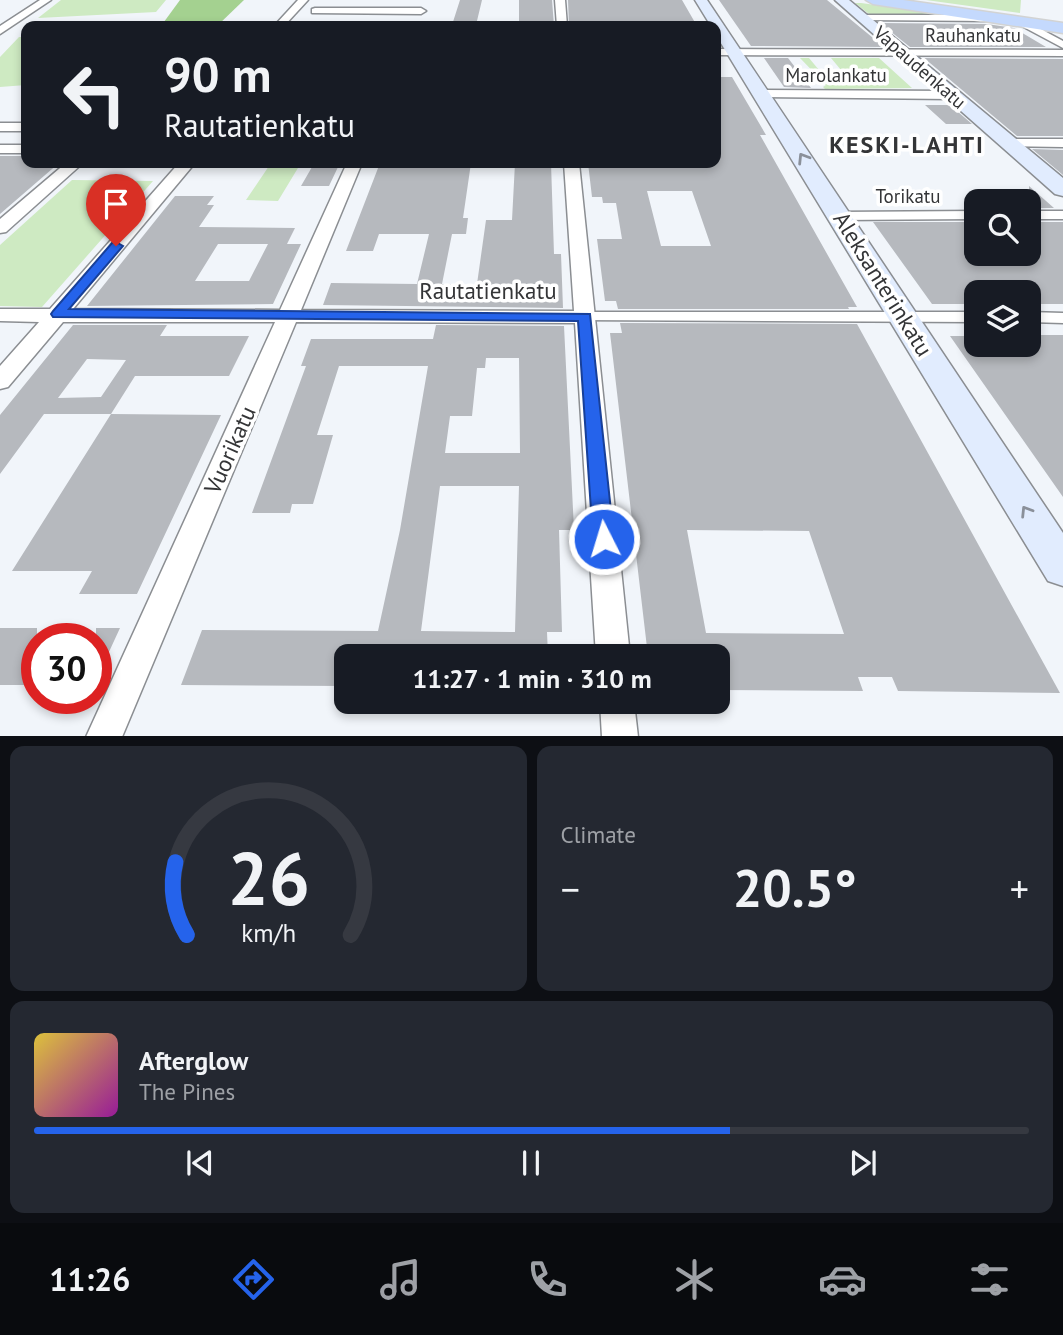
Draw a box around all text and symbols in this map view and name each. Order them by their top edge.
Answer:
street label: Vapaudenkatu [868,20,971,114]
street label: Rauhankatu [925,23,1021,47]
text: 90 m [164,42,271,106]
icon: left [49,49,140,140]
street label: Marolankatu [785,63,887,87]
text: Rautatienkatu [164,104,355,146]
district label: KESKI-LAHTI [829,129,985,160]
one-way arrow [798,152,811,165]
pin [86,174,146,246]
street label: Torikatu [875,184,941,208]
icon: arrive [97,185,135,223]
map controls [964,189,1041,357]
button: search [964,189,1041,266]
street label: Aleksanterinkatu [827,206,939,361]
street label: Rautatienkatu [419,276,557,305]
button: layers [964,280,1041,357]
street label: Vuorikatu [197,401,262,499]
position arrow [567,502,641,576]
one-way arrow [1022,505,1035,518]
speed limit sign: 30 [21,623,112,714]
text: 11:27 · 1 min · 310 m [412,662,652,695]
text: Climate [561,820,636,849]
text: 26 [227,831,310,925]
text: 20.5° [733,854,857,921]
text: − [561,864,580,913]
text: + [1010,864,1029,913]
text: km/h [241,916,296,948]
text: Afterglow [139,1044,248,1077]
text: The Pines [139,1077,235,1106]
icon: previous [181,1144,219,1182]
icon: pause [512,1144,550,1182]
icon: next [844,1144,882,1182]
icon: directions [229,1255,278,1304]
icon: music [376,1255,425,1304]
icon: phone [523,1255,572,1304]
icon: climate [670,1255,719,1304]
icon: car [818,1255,867,1304]
icon: filters [965,1255,1014,1304]
text: 11:26 [49,1258,130,1300]

